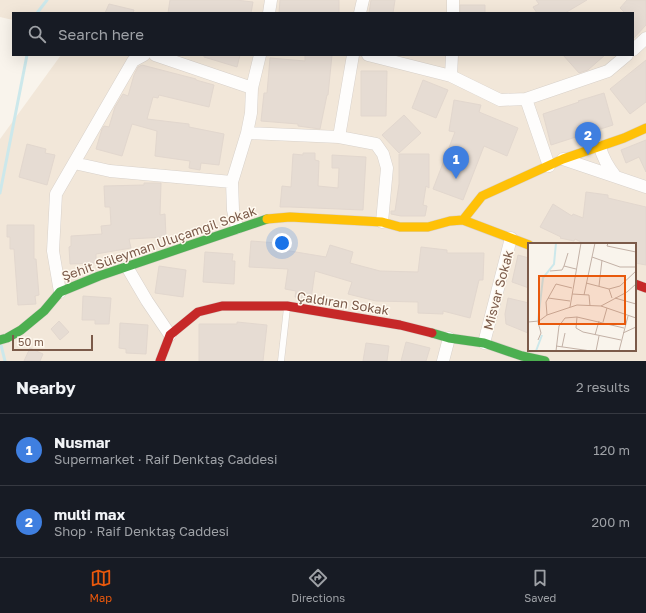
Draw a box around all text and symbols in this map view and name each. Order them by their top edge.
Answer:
search box [12,12,634,56]
icon: search [26,23,48,45]
text: Search here [58,25,144,43]
pin: 2 [575,122,601,155]
pin: 1 [443,146,469,179]
street label: Şehit Süleyman Uluçamgil Sokak [59,202,259,284]
your location [272,233,292,253]
inset map [528,243,636,351]
street label: Misvar Sokak [480,248,517,332]
street label: Çaldıran Sokak [296,288,391,318]
scale bar [12,333,93,352]
text: 50 m [18,335,44,348]
text: Nearby [16,377,76,398]
text: 2 results [576,379,630,395]
text: Nusmar [54,433,110,451]
text: 1 [26,442,32,458]
text: 120 m [593,442,630,458]
text: Supermarket · Raif Denktaş Caddesi [54,451,277,467]
text: multi max [54,505,125,523]
text: 2 [25,514,33,530]
text: 200 m [592,514,630,530]
text: Shop · Raif Denktaş Caddesi [54,523,229,539]
tab: Map [90,567,112,604]
tab: Directions [291,567,345,604]
tab: Saved [524,567,556,604]

